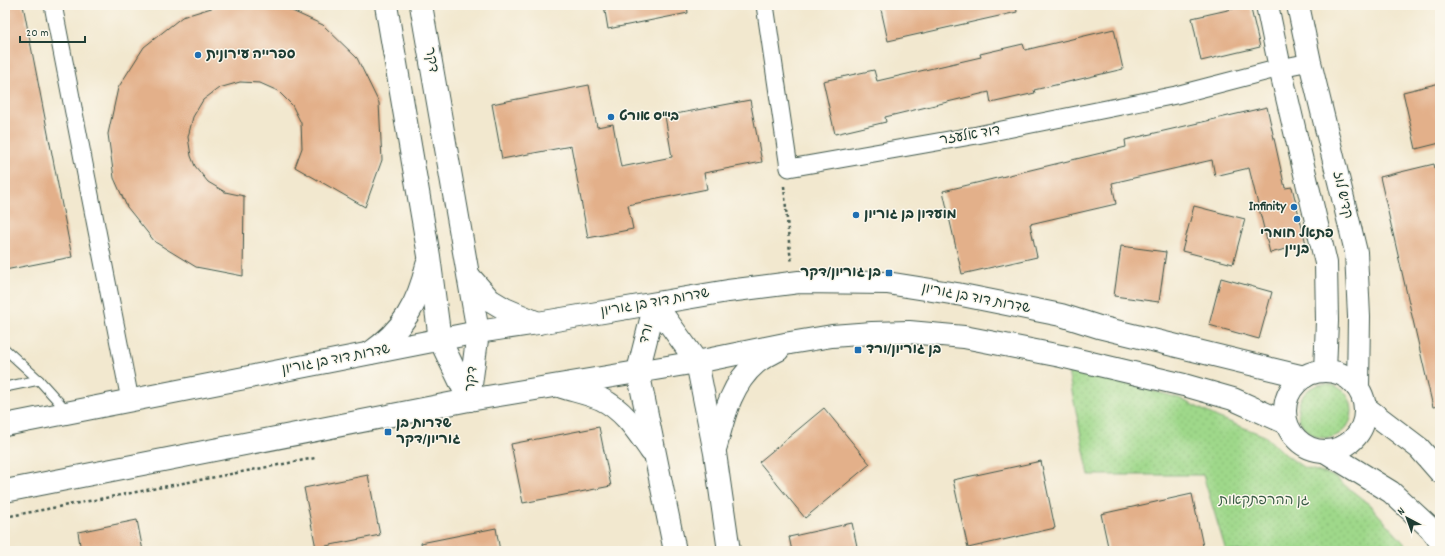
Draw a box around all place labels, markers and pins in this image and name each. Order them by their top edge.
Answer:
place label: ספרייה עירונית [206,45,296,65]
marker: ספרייה עירונית [193,50,203,60]
place label: בי"ס אורט [619,107,679,127]
marker: בי"ס אורט [606,112,616,122]
place label: Infinity [1249,197,1287,217]
marker: Infinity [1289,202,1299,212]
place label: מועדון בן גוריון [864,205,957,225]
marker: מועדון בן גוריון [851,210,861,220]
marker: פתאל חומרי בניין [1292,214,1302,224]
place label: פתאל חומרי בניין [1260,224,1334,260]
place label: בן גוריון/דקר [800,263,881,283]
marker: בן גוריון/דקר [884,268,894,278]
place label: בן גוריון/ורד [866,340,941,360]
marker: בן גוריון/ורד [853,345,863,355]
place label: שדרות בן גוריון/דקר [396,414,461,450]
marker: שדרות בן גוריון/דקר [383,427,393,437]

